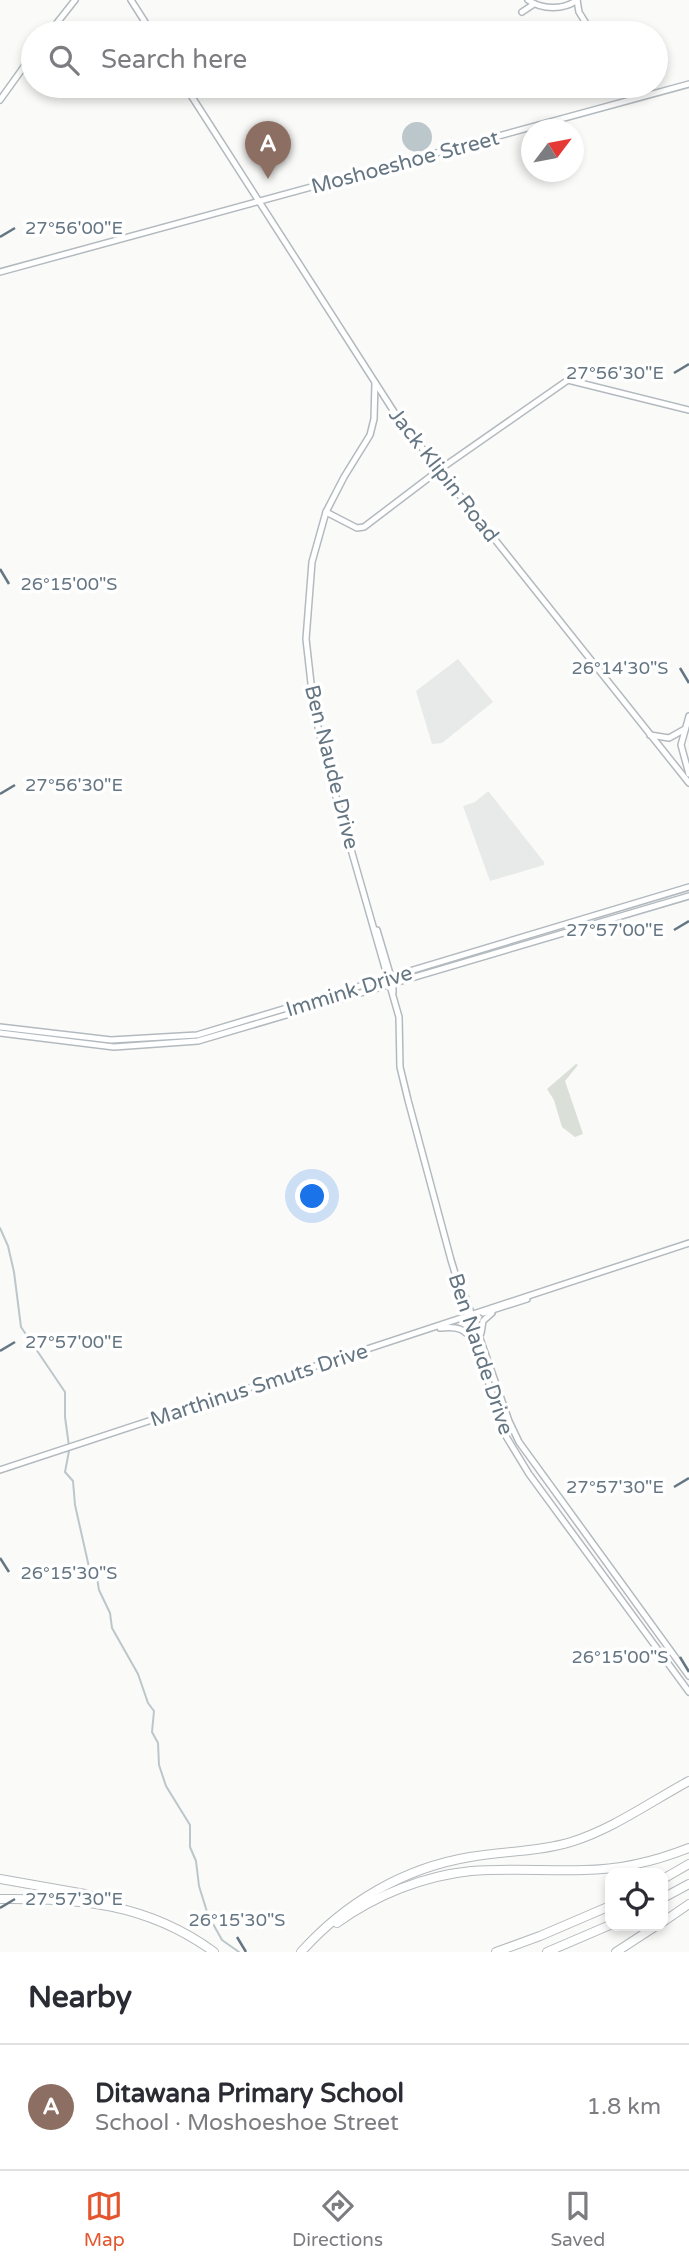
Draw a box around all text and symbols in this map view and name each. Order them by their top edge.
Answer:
search box [21,21,668,98]
icon: search [45,41,83,79]
text: Search here [101,44,247,75]
north arrow [521,119,584,182]
pin: A [245,121,291,179]
street label: Moshoeshoe Street [309,125,502,200]
text: 27°56'00"E [25,217,123,239]
text: 27°56'30"E [566,362,664,384]
street label: Jack Klipin Road [383,403,504,548]
text: 26°15'00"S [21,573,117,595]
text: 26°14'30"S [572,657,668,679]
street label: Ben Naude Drive [299,682,364,852]
text: 27°56'30"E [25,774,123,796]
text: 27°57'00"E [566,919,664,941]
street label: Immink Drive [283,960,416,1023]
your location [295,1179,329,1213]
street label: Ben Naude Drive [443,1270,518,1438]
text: 27°57'00"E [25,1331,123,1353]
street label: Marthinus Smuts Drive [147,1338,371,1432]
text: 27°57'30"E [566,1476,664,1498]
text: 26°15'30"S [21,1562,117,1584]
text: 26°15'00"S [572,1646,668,1668]
map controls [605,1868,668,1931]
button: locate [605,1868,668,1931]
text: 27°57'30"E [25,1888,123,1910]
text: 26°15'30"S [189,1909,285,1931]
text: Nearby [28,1979,132,2016]
text: Ditawana Primary School [95,2078,404,2109]
text: A [42,2093,60,2121]
text: 1.8 km [587,2093,661,2121]
text: School · Moshoeshoe Street [95,2109,399,2137]
tab: Map [84,2187,125,2251]
tab: Directions [292,2187,383,2251]
tab: Saved [550,2187,605,2251]

